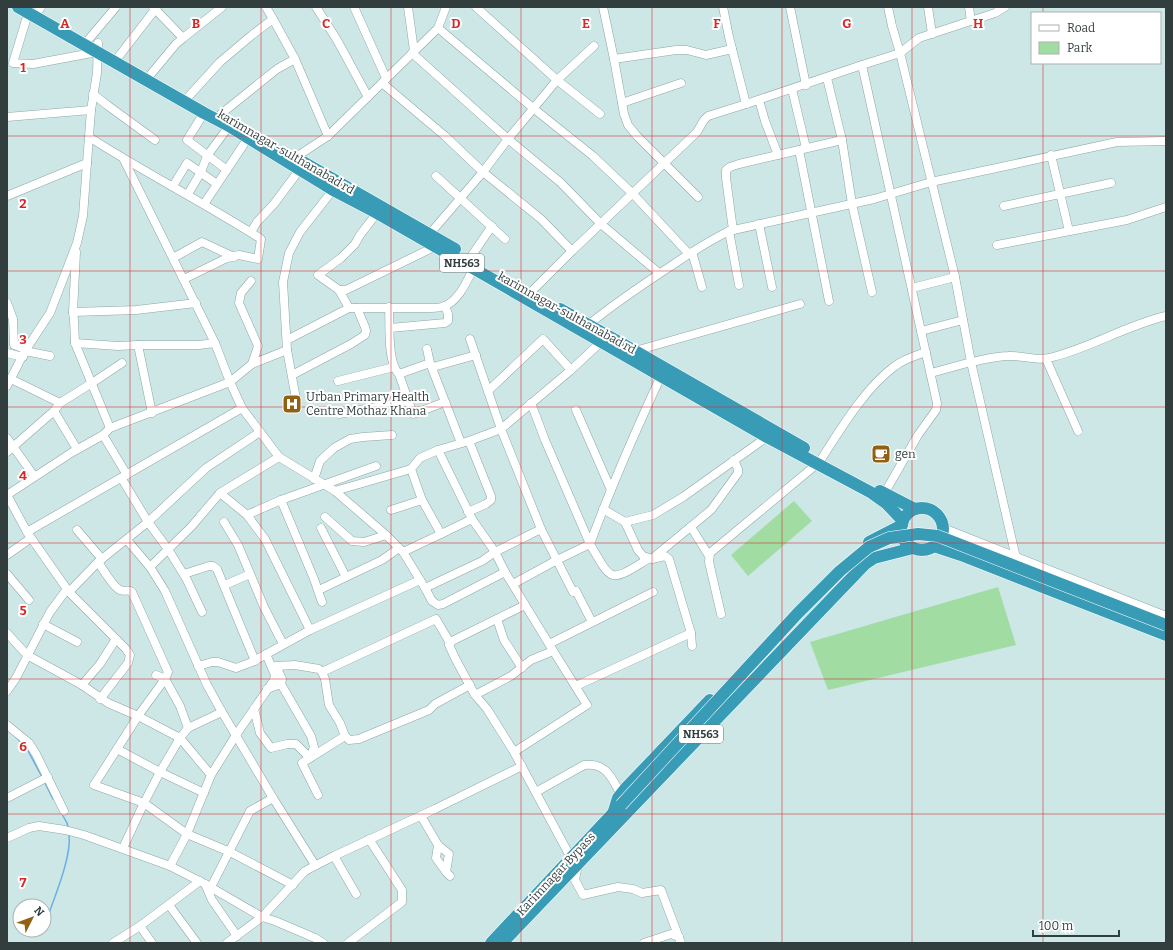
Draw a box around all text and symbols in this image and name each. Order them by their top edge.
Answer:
legend [1031,12,1161,64]
text: A [60,16,70,31]
text: B [192,16,200,31]
text: C [322,16,330,31]
text: D [451,16,461,31]
text: E [582,16,590,31]
text: F [713,16,721,31]
text: G [842,16,852,31]
text: H [973,16,983,31]
text: Road [1067,21,1095,35]
text: Park [1067,41,1093,55]
text: 1 [20,60,26,75]
street label: karimnagar-sulthanabad rd [215,107,357,197]
text: 2 [19,196,27,211]
road number: NH563 [440,254,484,272]
street label: karimnagar-sulthanabad rd [496,269,638,357]
text: 3 [19,332,27,347]
place label: Urban Primary Health Centre Mothaz Khana [306,390,430,418]
hospital icon: Urban Primary Health Centre Mothaz Khana [281,393,303,415]
cafe icon: gen [870,443,892,465]
place label: gen [895,447,916,461]
text: 4 [19,468,27,483]
text: 5 [19,603,27,618]
road number: NH563 [679,725,723,743]
text: 6 [19,739,27,754]
street label: Karimnagar Bypass [514,829,598,918]
text: 7 [20,875,27,890]
north arrow [12,898,52,938]
text: N [31,904,47,920]
scale bar [1033,912,1119,938]
text: 100 m [1039,919,1074,933]

